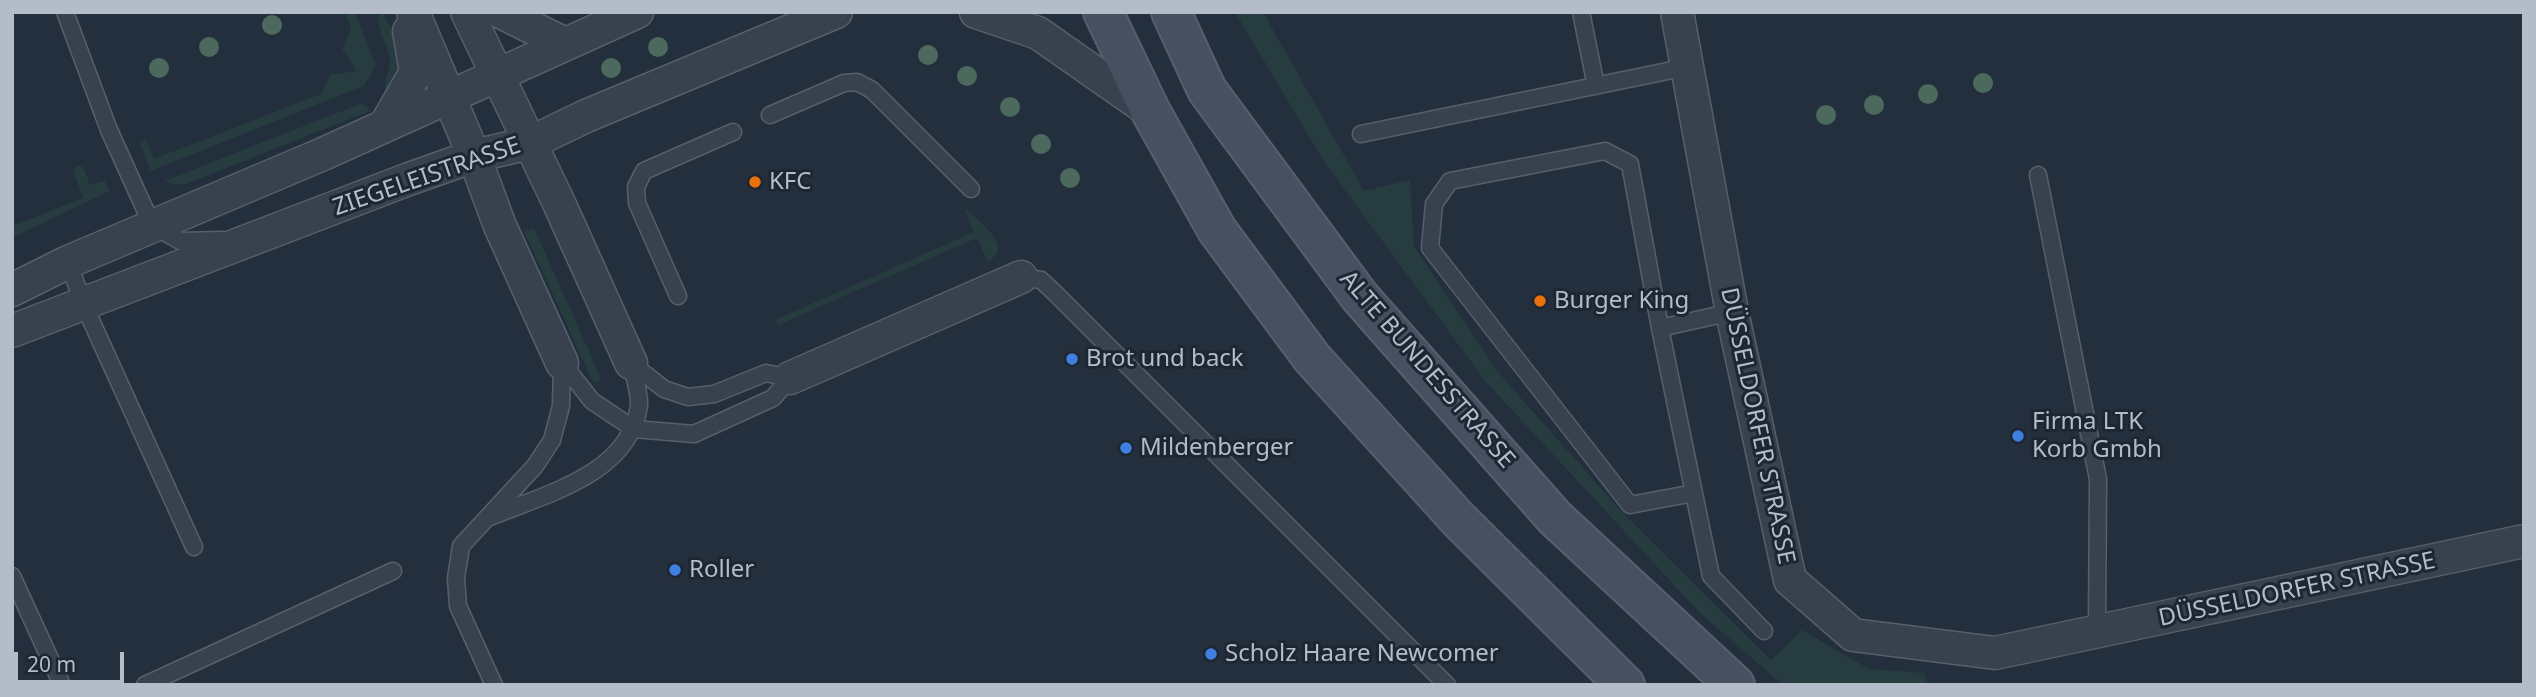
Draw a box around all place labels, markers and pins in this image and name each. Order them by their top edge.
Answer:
place label: KFC [769,168,811,196]
marker: KFC [747,174,763,190]
place label: Burger King [1554,287,1689,315]
marker: Burger King [1532,293,1548,309]
place label: Brot und back [1086,345,1244,373]
marker: Brot und back [1064,351,1080,367]
place label: Firma LTK Korb Gmbh [2032,408,2162,464]
marker: Firma LTK Korb Gmbh [2010,428,2026,444]
place label: Mildenberger [1140,434,1293,462]
marker: Mildenberger [1118,440,1134,456]
place label: Roller [689,556,754,584]
marker: Roller [667,562,683,578]
place label: Scholz Haare Newcomer [1225,640,1499,668]
marker: Scholz Haare Newcomer [1203,646,1219,662]

